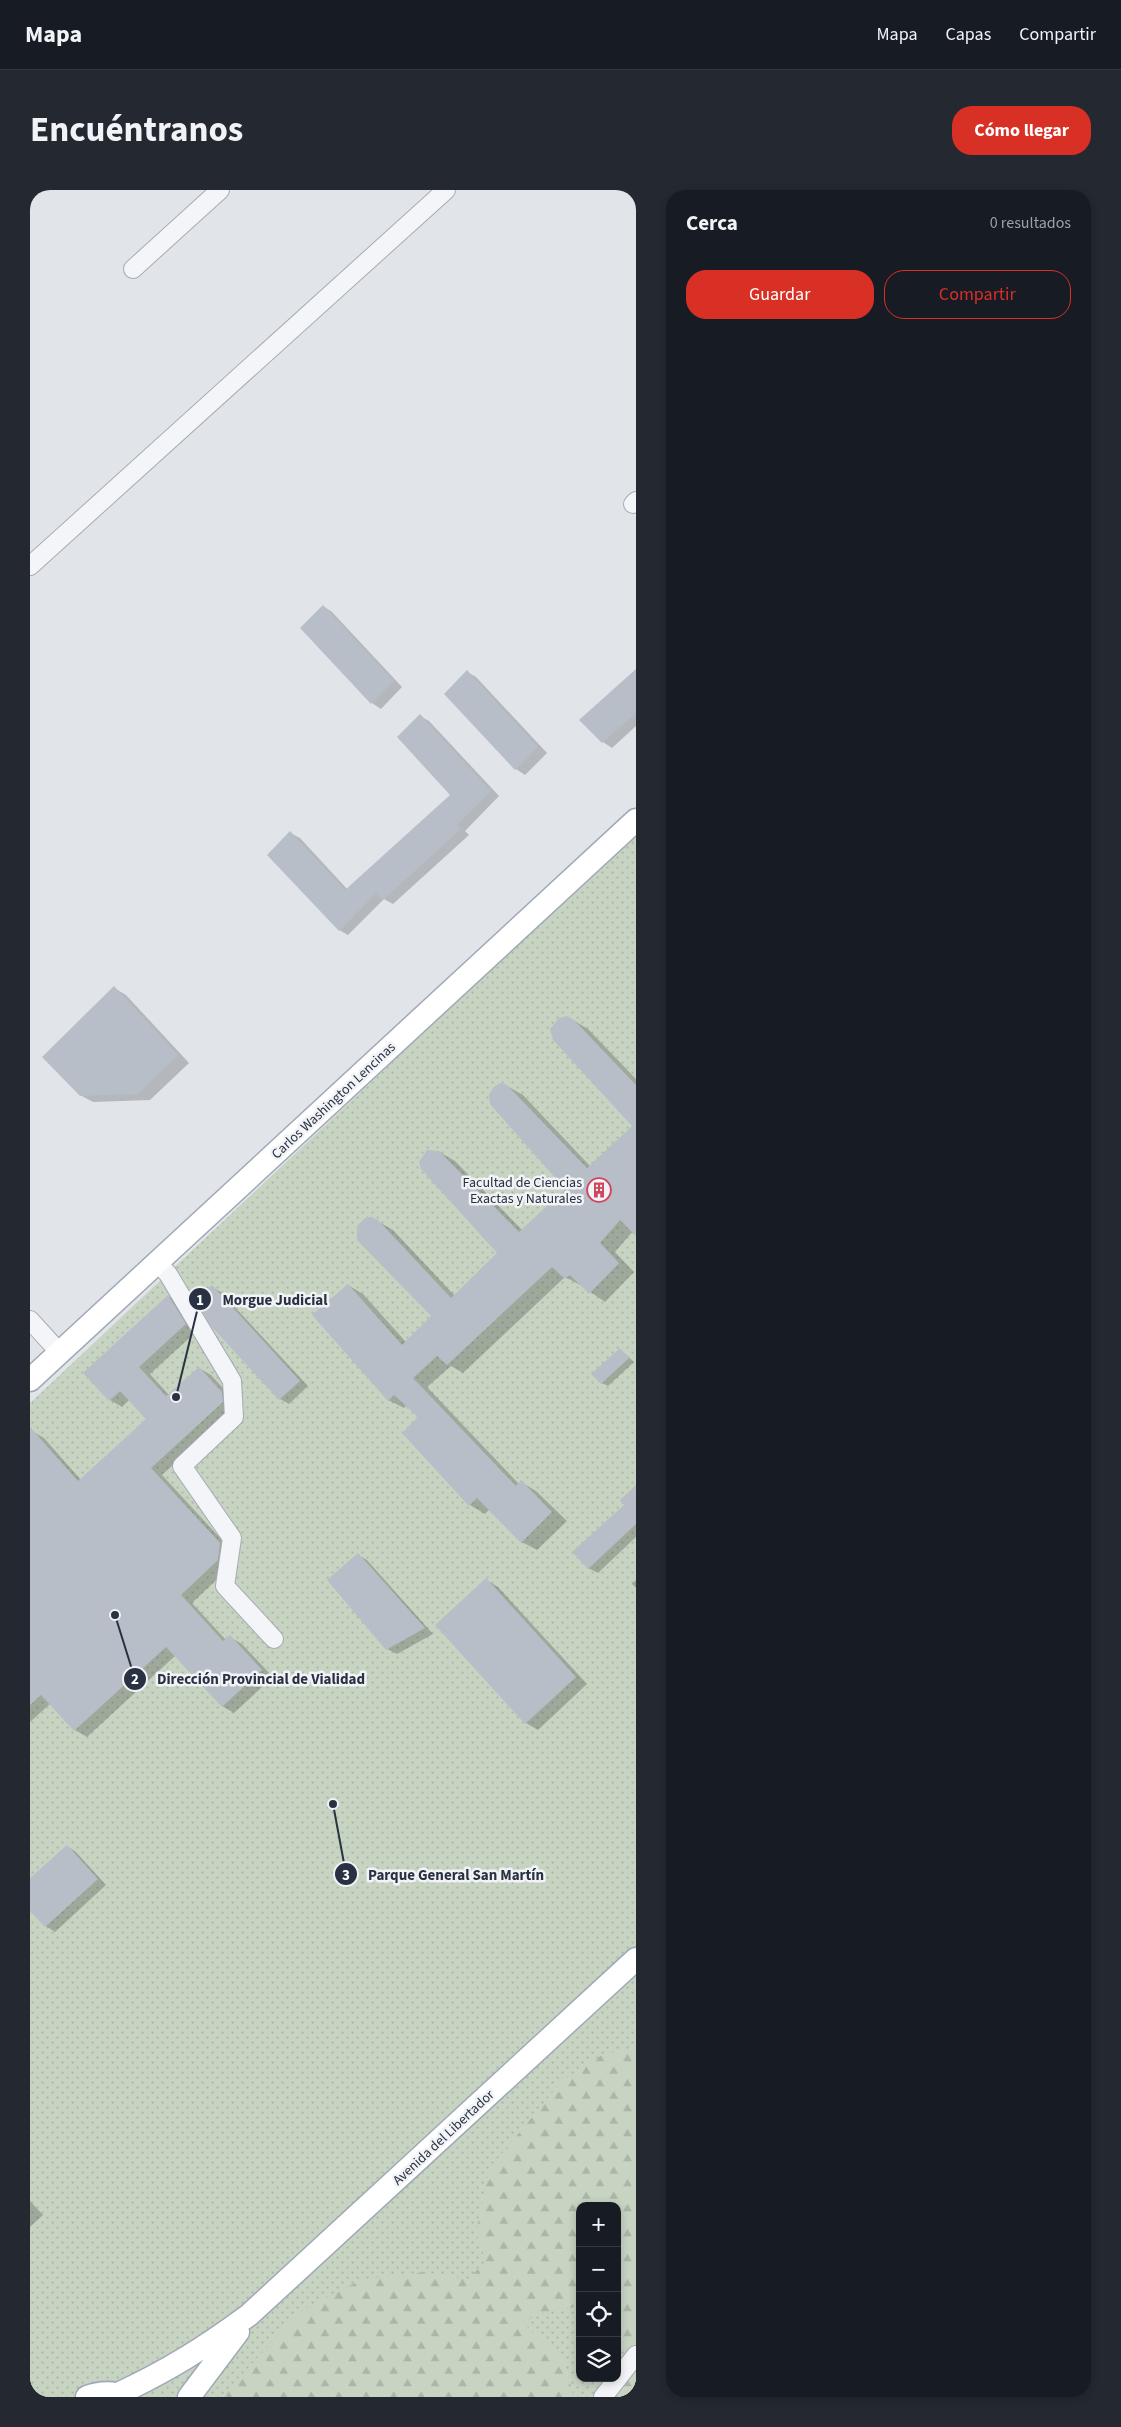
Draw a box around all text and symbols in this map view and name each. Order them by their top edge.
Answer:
text: Mapa [25,17,82,52]
text: Mapa [877,22,918,47]
text: Capas [946,22,991,47]
text: Compartir [1019,22,1096,47]
text: Encuéntranos [30,105,243,155]
button: Cómo llegar [952,106,1091,155]
text: Cerca [686,208,738,238]
text: 0 resultados [990,212,1071,234]
button: Guardar [686,270,874,319]
button: Compartir [884,270,1071,319]
street label: Carlos Washington Lencinas [267,1038,400,1164]
place label: Facultad de Ciencias Exactas y Naturales [463,1173,582,1209]
building icon: Facultad de Ciencias Exactas y Naturales [586,1177,612,1203]
callout: Morgue Judicial [188,1284,338,1314]
text: 1 [196,1290,204,1311]
text: Morgue Judicial [222,1290,328,1311]
callout: Dirección Provincial de Vialidad [122,1664,375,1694]
text: 2 [131,1669,139,1690]
text: Dirección Provincial de Vialidad [157,1669,365,1690]
callout: Parque General San Martín [333,1859,554,1889]
text: 3 [342,1865,350,1886]
text: Parque General San Martín [368,1865,544,1886]
street label: Avenida del Libertador [389,2085,499,2190]
map controls [576,2202,621,2382]
button: + [576,2202,621,2247]
button: − [576,2247,621,2292]
button: locate [576,2292,621,2337]
button: layers [576,2337,621,2382]

